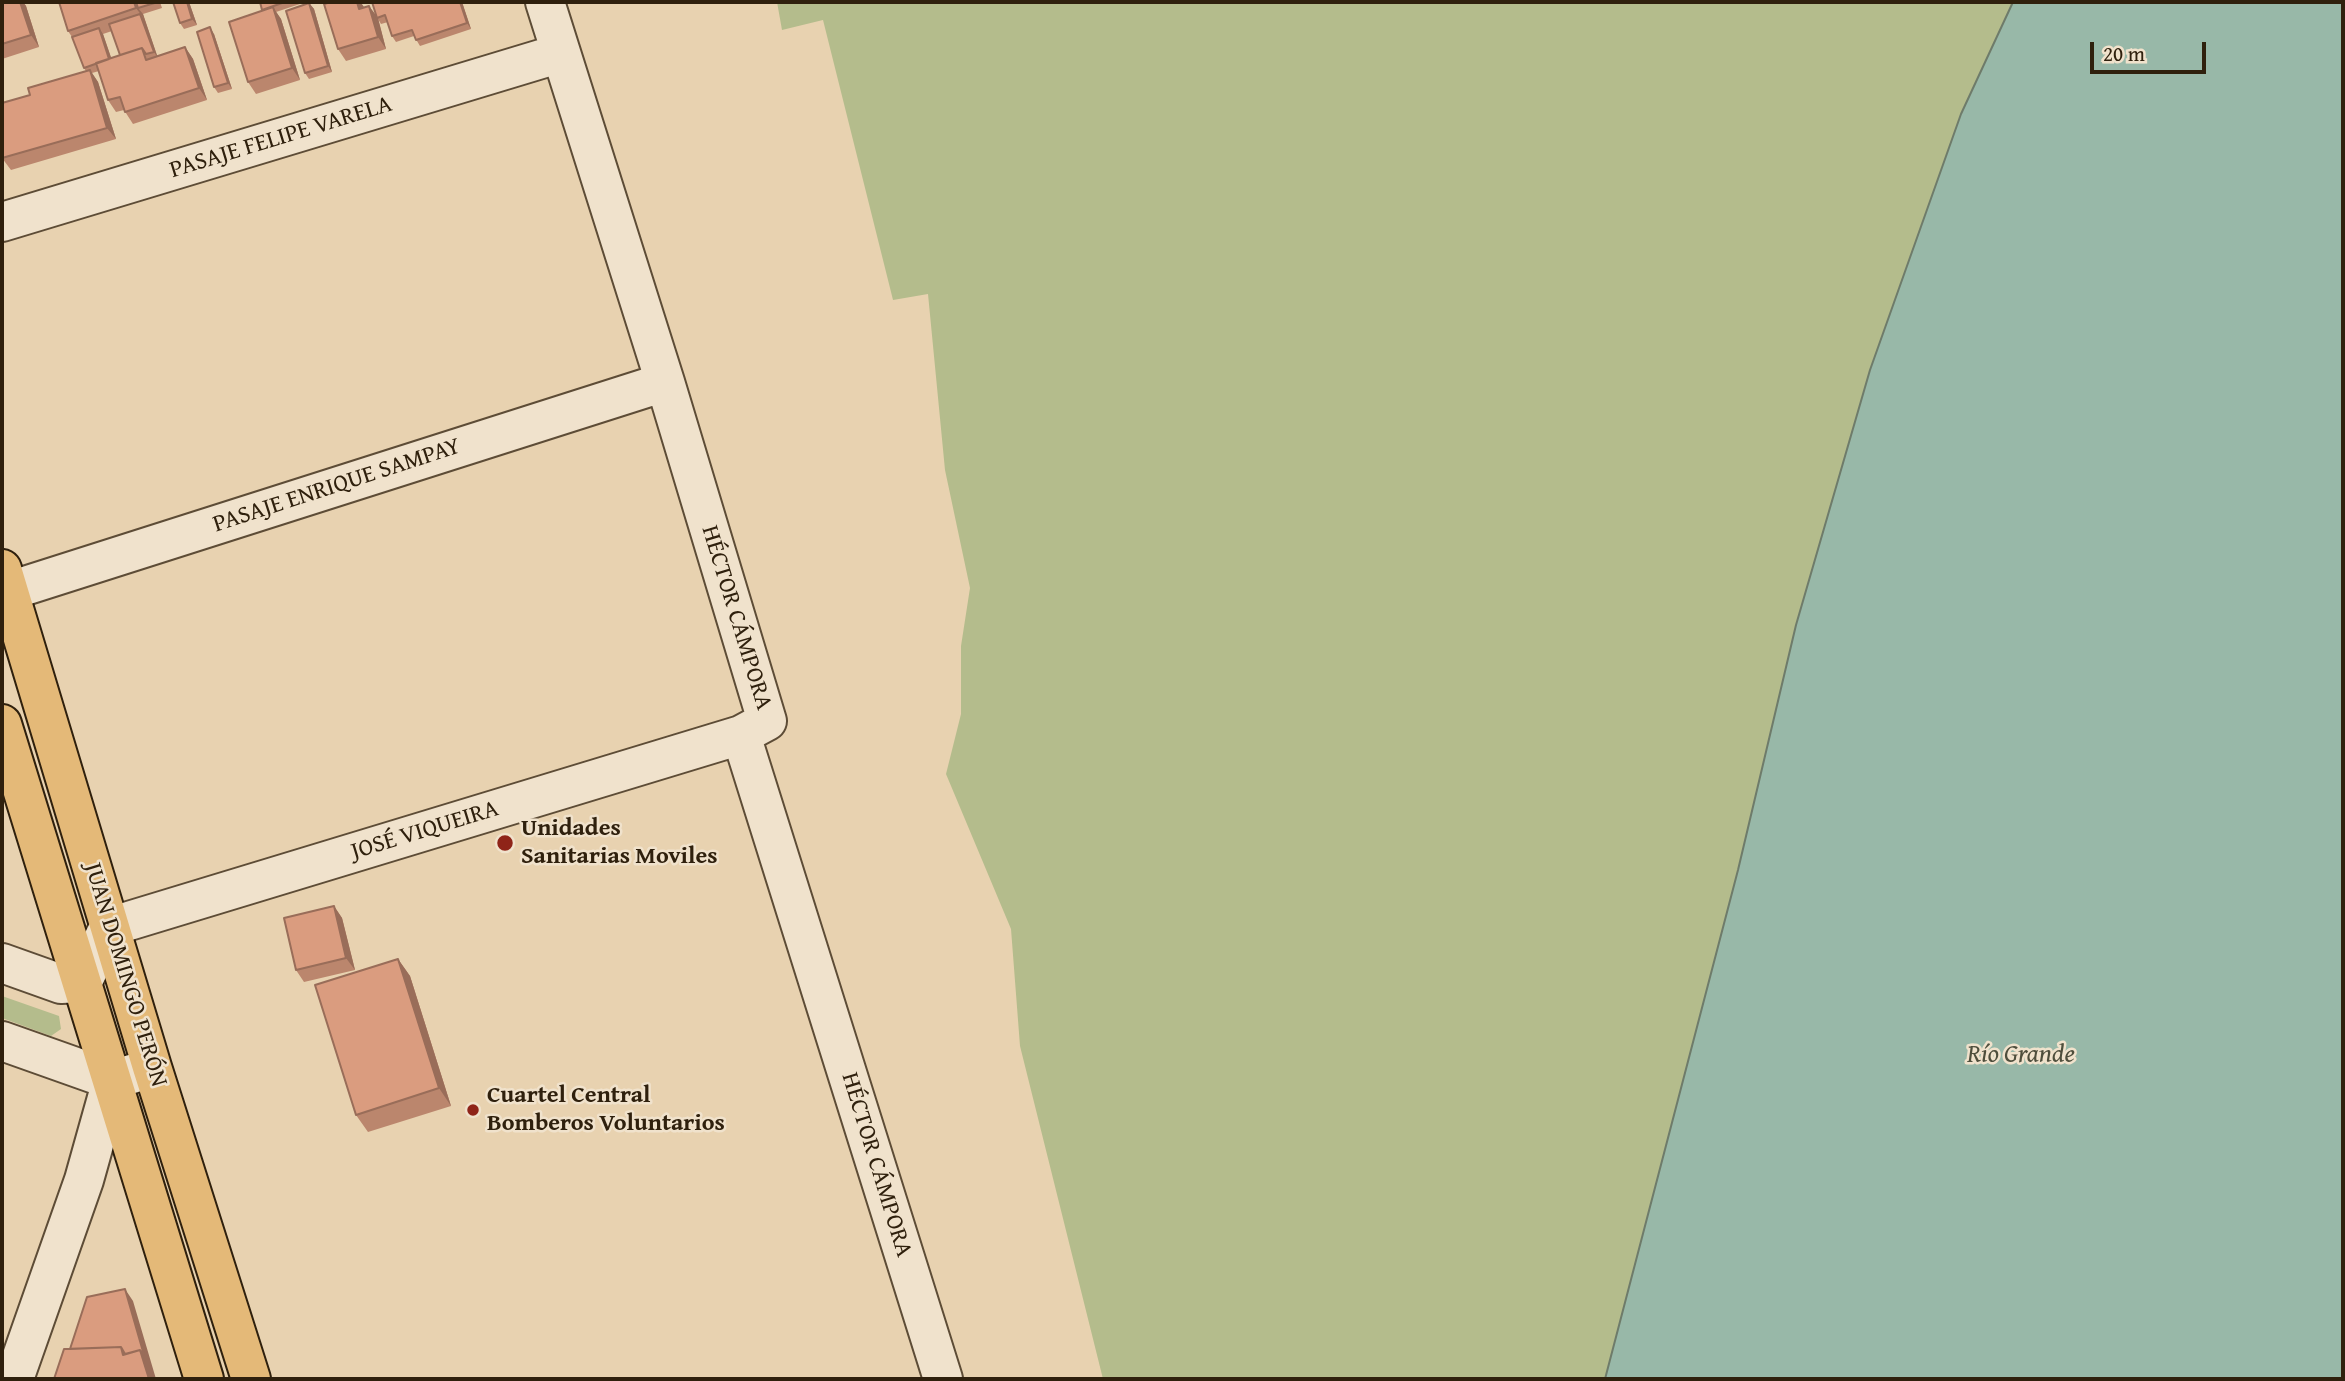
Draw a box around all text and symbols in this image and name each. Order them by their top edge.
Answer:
scale bar [2093,28,2208,72]
text: 20 m [2103,38,2145,69]
street label: PASAJE FELIPE VARELA [166,91,396,185]
street label: PASAJE ENRIQUE SAMPAY [210,432,464,540]
street label: HÉCTOR CÁMPORA [694,522,778,714]
street label: JOSÉ VIQUEIRA [348,795,502,867]
place label: Unidades Sanitarias Moviles [521,815,718,871]
marker: Unidades Sanitarias Moviles [495,833,515,853]
street label: JUAN DOMINGO PERÓN [77,859,173,1091]
water label: Río Grande [1967,1039,2075,1071]
street label: HÉCTOR CÁMPORA [834,1069,918,1261]
place label: Cuartel Central Bomberos Voluntarios [487,1082,725,1138]
marker: Cuartel Central Bomberos Voluntarios [465,1102,481,1118]

